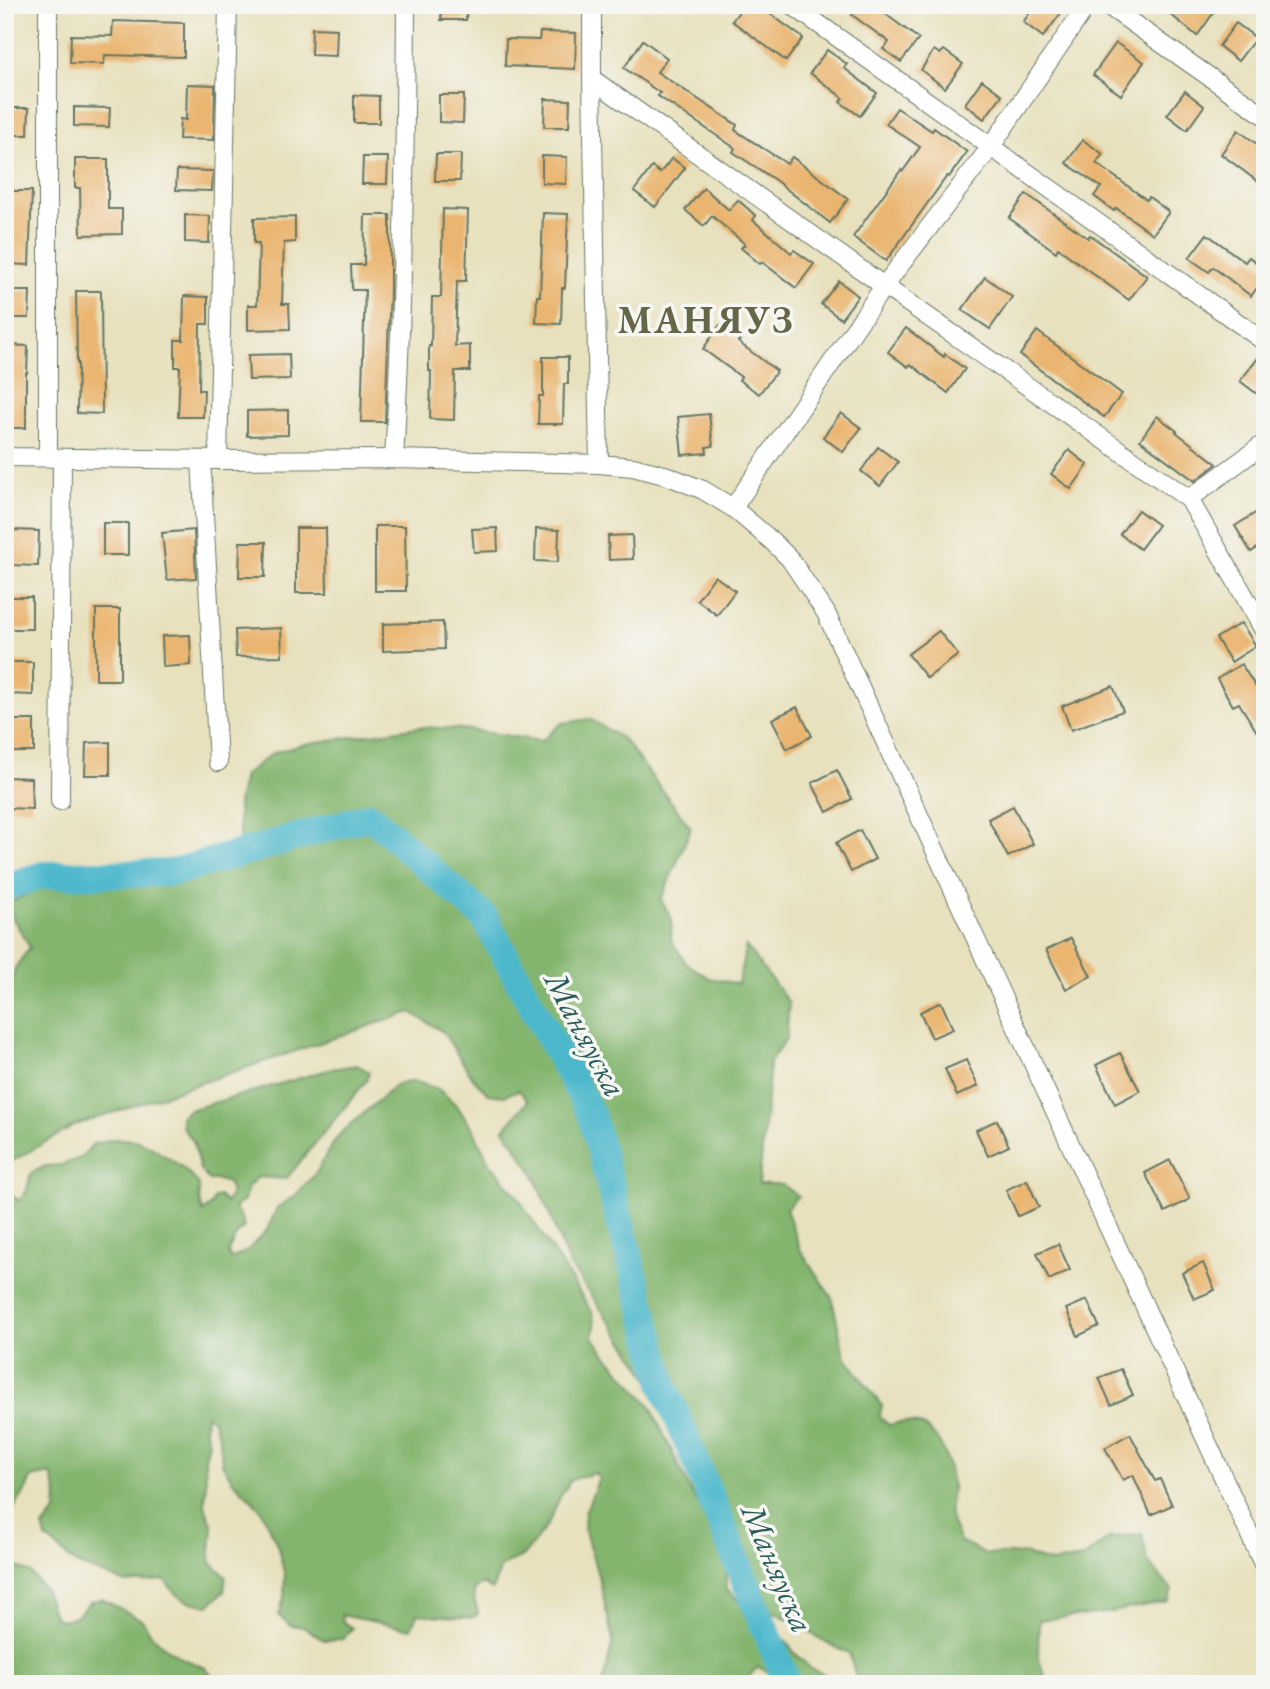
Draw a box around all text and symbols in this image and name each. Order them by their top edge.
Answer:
district label: МАНЯУЗ [617,295,795,344]
water label: Маняуска [534,962,637,1104]
water label: Маняуска [731,1495,824,1639]

